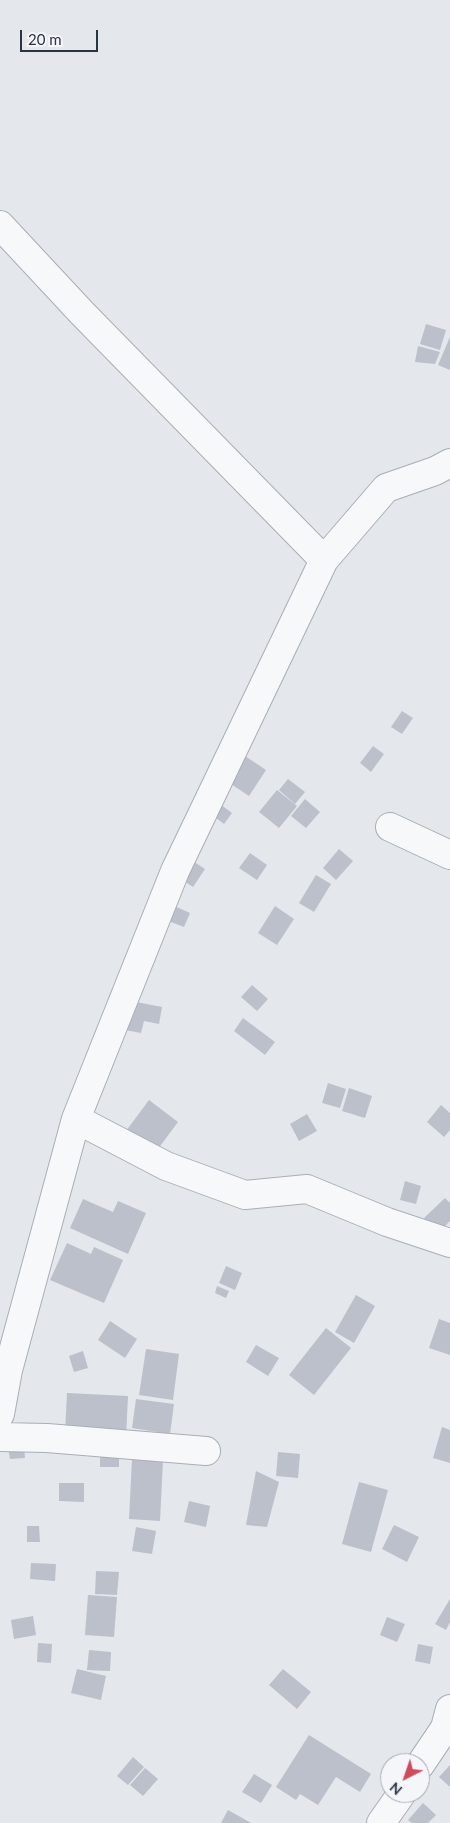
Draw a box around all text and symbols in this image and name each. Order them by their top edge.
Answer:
scale bar [22,20,100,52]
text: 20 m [28,30,62,48]
north arrow [380,1753,430,1803]
text: N [386,1779,405,1799]

